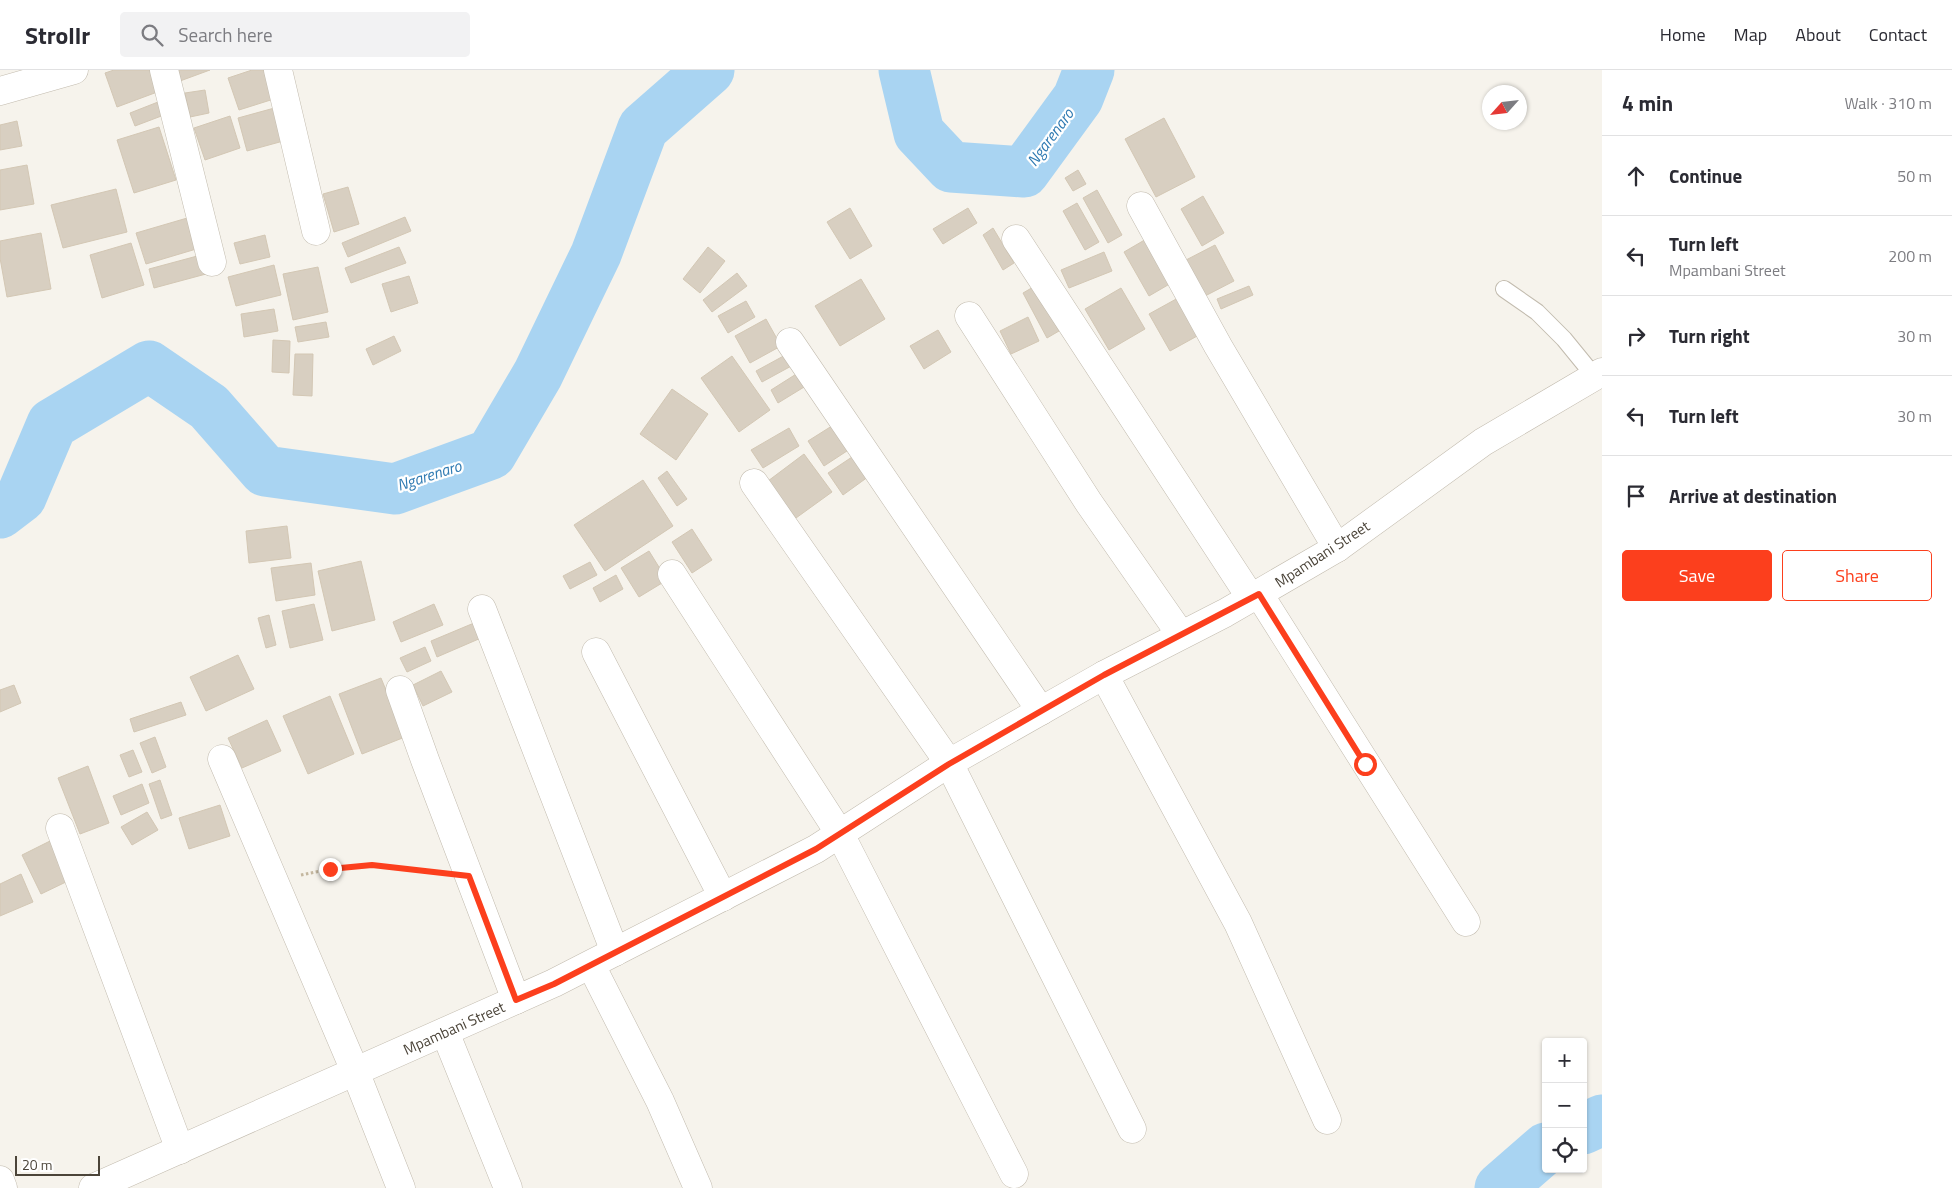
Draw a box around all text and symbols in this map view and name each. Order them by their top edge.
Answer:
search box [120,12,470,57]
text: Strollr [25,17,90,53]
text: Search here [178,20,273,49]
icon: search [138,21,166,49]
text: Home [1660,21,1706,48]
text: Map [1734,21,1767,48]
text: About [1795,21,1841,48]
text: Contact [1869,21,1927,48]
north arrow [1482,85,1527,130]
text: 4 min [1622,87,1673,119]
text: Walk · 310 m [1844,91,1932,115]
water label: Ngarenaro [1021,102,1080,171]
text: Continue [1669,161,1742,190]
icon: ahead [1622,162,1650,190]
text: 50 m [1897,164,1932,188]
text: Turn left [1669,229,1739,258]
icon: left [1622,242,1650,270]
text: 200 m [1888,244,1932,268]
text: Mpambani Street [1669,258,1786,282]
text: Turn right [1669,321,1750,350]
icon: right [1622,322,1650,350]
text: 30 m [1897,324,1932,348]
text: Turn left [1669,401,1739,430]
icon: left [1622,402,1650,430]
text: 30 m [1897,404,1932,428]
water label: Ngarenaro [394,453,465,497]
text: Arrive at destination [1669,481,1837,510]
icon: arrive [1622,482,1650,510]
street label: Mpambani Street [1270,514,1375,593]
button: Save [1622,550,1772,601]
button: Share [1782,550,1932,601]
route start [1354,753,1377,776]
route end [319,858,342,881]
street label: Mpambani Street [399,995,509,1061]
map controls [1542,1038,1587,1173]
button: + [1542,1038,1587,1083]
button: − [1542,1083,1587,1128]
button: locate [1542,1128,1587,1173]
scale bar [15,1153,100,1176]
text: 20 m [22,1154,52,1175]

